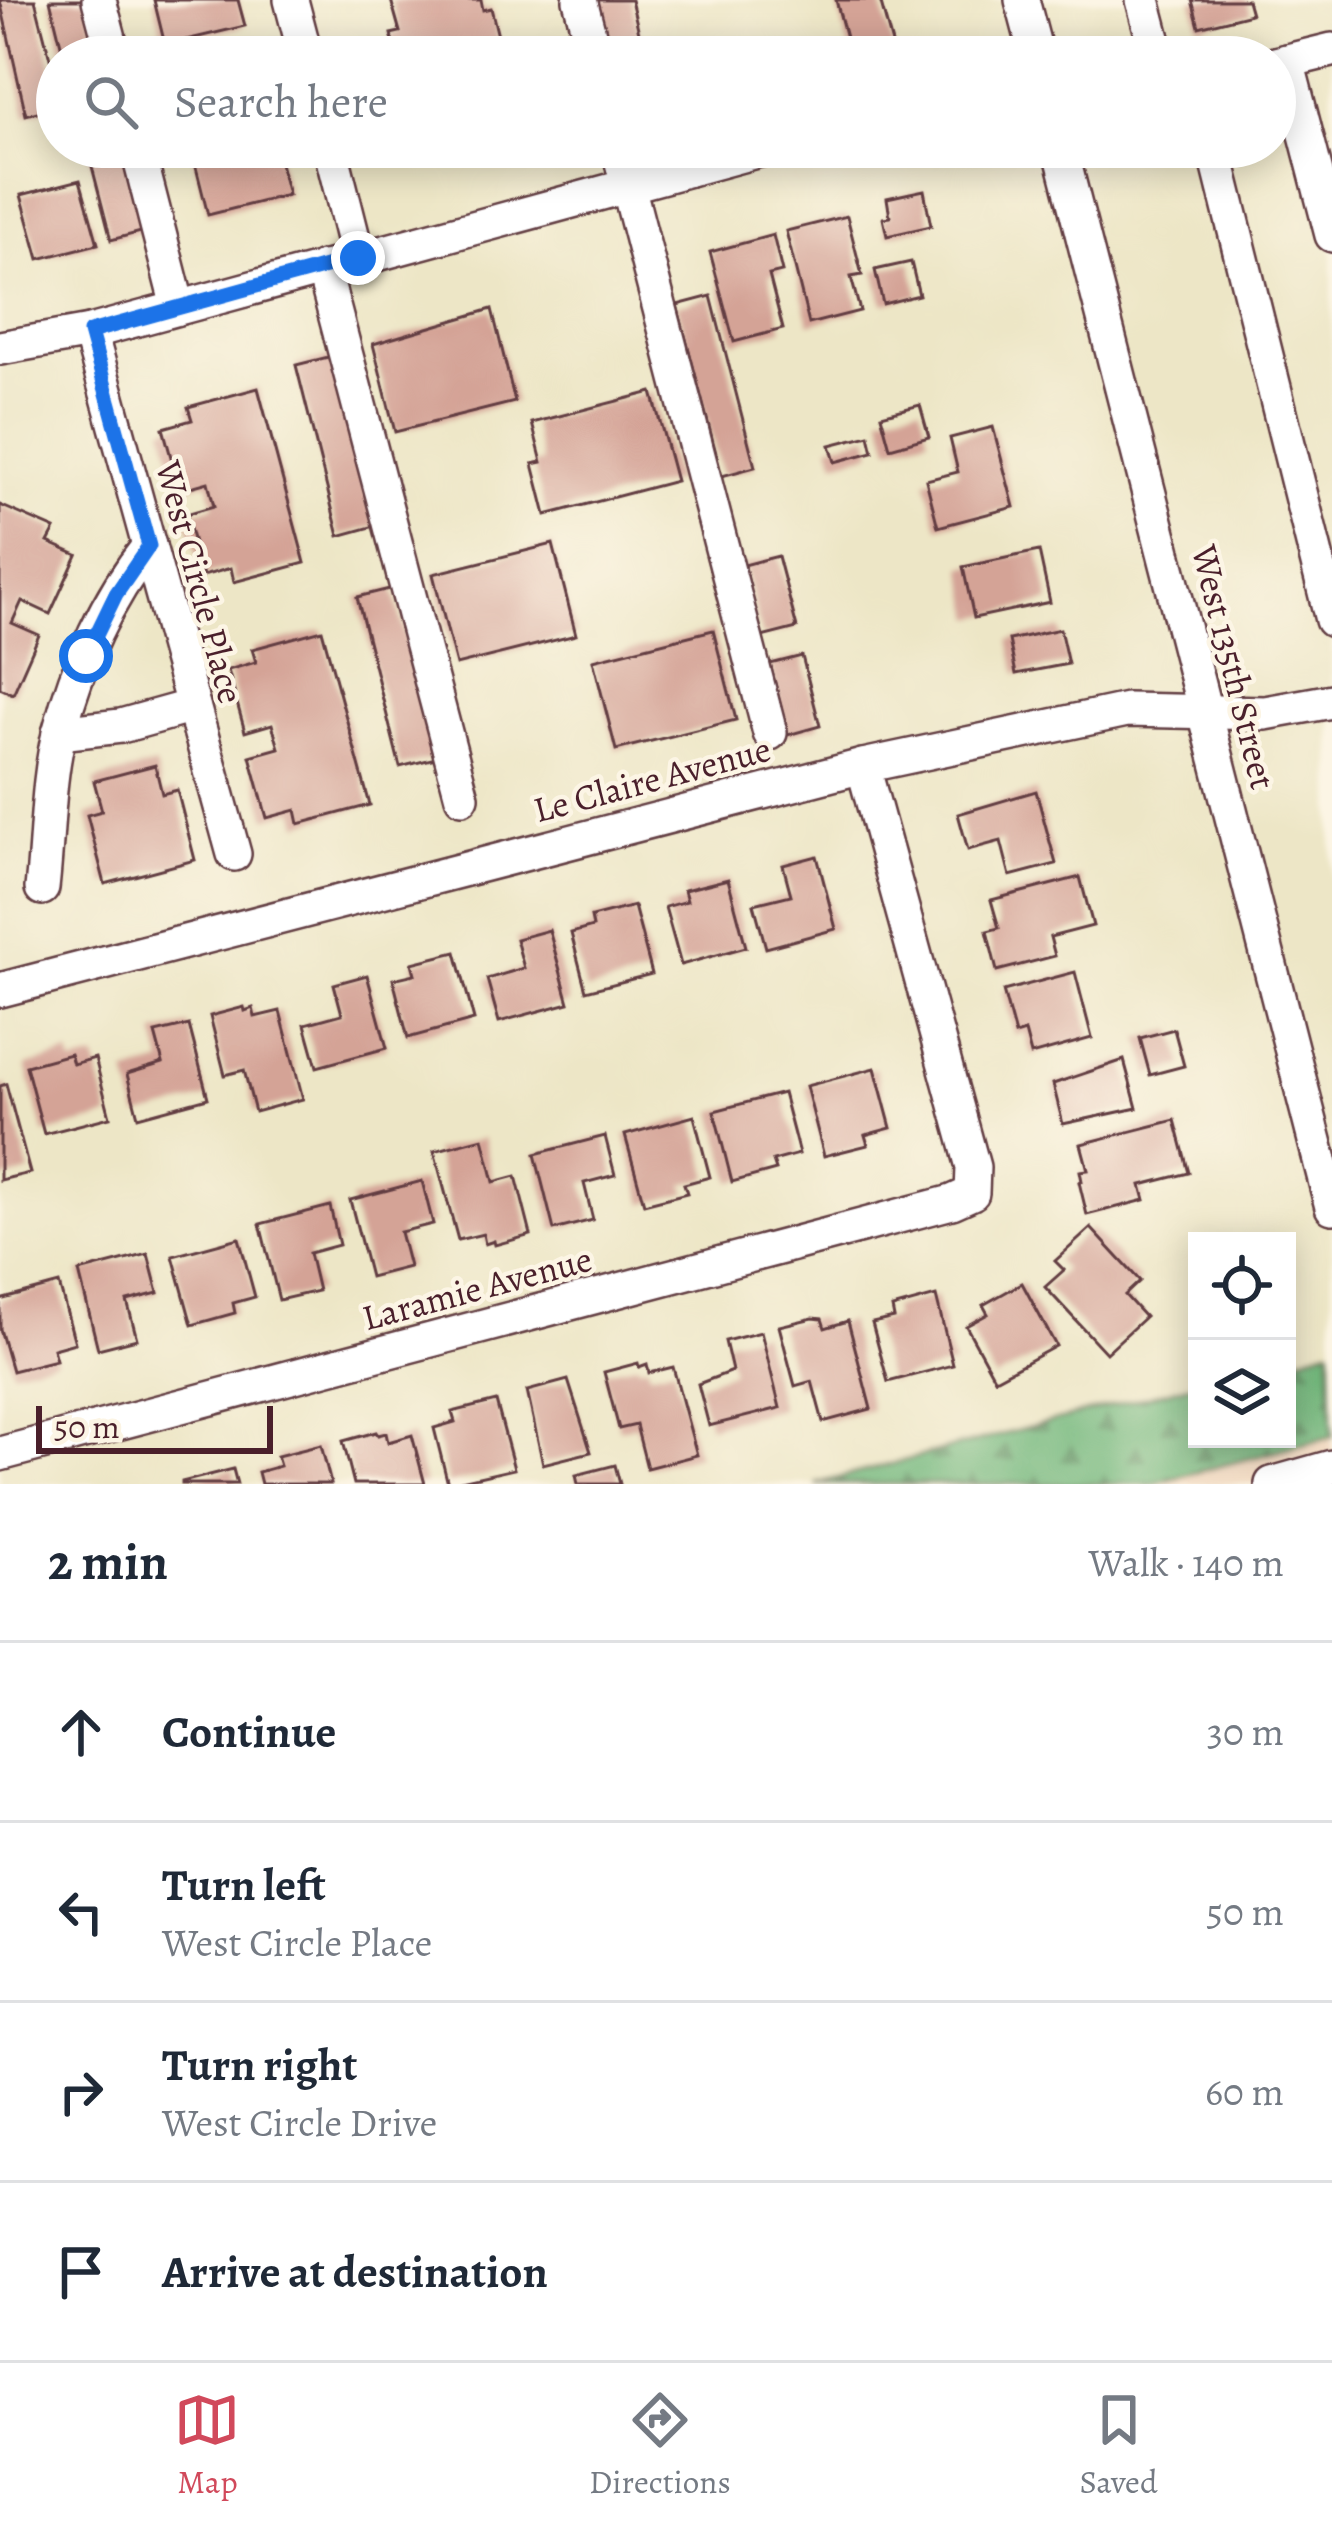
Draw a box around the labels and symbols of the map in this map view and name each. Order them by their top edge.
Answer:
route end [331,231,385,285]
street label: West Circle Place [144,454,256,709]
street label: West 135th Street [1180,539,1288,794]
route start [59,629,113,683]
street label: Le Claire Avenue [528,724,776,834]
street label: Laramie Avenue [357,1234,597,1342]
scale bar [36,1400,273,1453]

